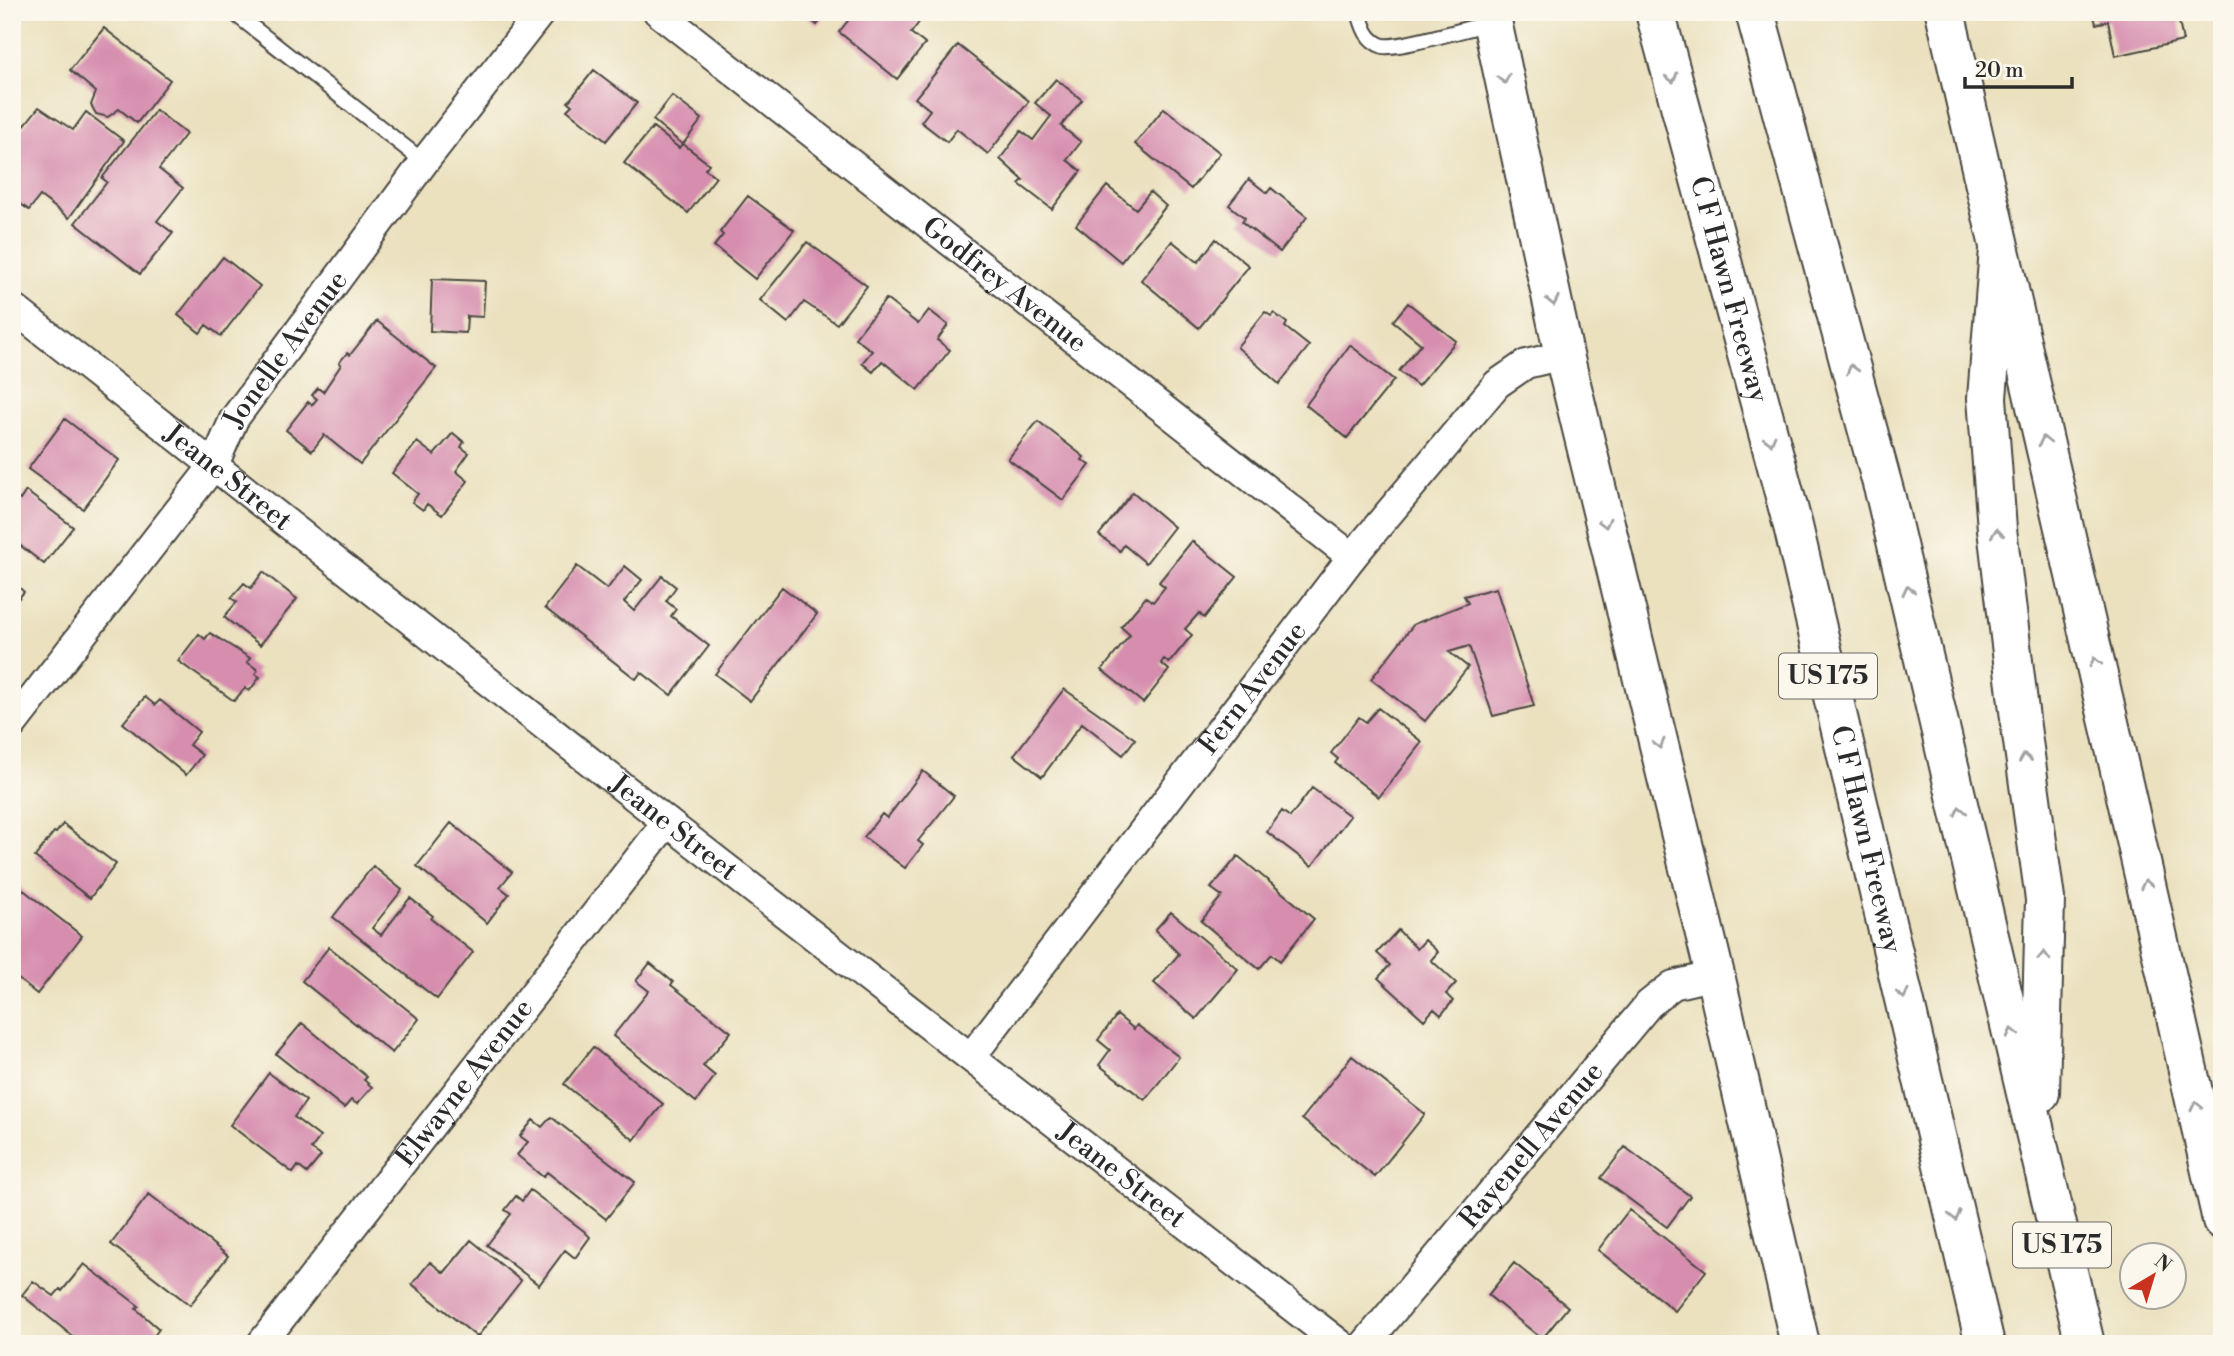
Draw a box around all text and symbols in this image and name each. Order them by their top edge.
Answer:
scale bar [1965,46,2071,90]
text: 20 m [1975,58,2024,84]
one-way arrow [1664,72,1679,84]
one-way arrow [1496,73,1511,85]
street label: C F Hawn Freeway [1682,172,1777,406]
street label: Godfrey Avenue [915,209,1094,360]
street label: Jonelle Avenue [215,264,355,433]
one-way arrow [1544,295,1559,307]
one-way arrow [1846,364,1860,376]
street label: Jeane Street [156,415,299,538]
one-way arrow [1762,434,1776,446]
one-way arrow [2037,435,2052,447]
one-way arrow [1597,517,1611,529]
one-way arrow [1990,527,2005,538]
one-way arrow [1902,584,1916,596]
street label: Fern Avenue [1190,614,1314,761]
road number: US 175 [1779,654,1877,698]
one-way arrow [2089,656,2103,668]
street label: C F Hawn Freeway [1823,722,1910,957]
one-way arrow [1651,738,1665,750]
one-way arrow [2018,753,2033,764]
street label: Jeane Street [602,766,745,888]
one-way arrow [1954,805,1968,817]
one-way arrow [2140,878,2155,890]
one-way arrow [2036,951,2051,962]
one-way arrow [1895,988,1910,1000]
street label: Elwayne Avenue [388,992,541,1174]
one-way arrow [2005,1027,2020,1039]
street label: Rayenell Avenue [1451,1055,1611,1236]
one-way arrow [2190,1100,2204,1112]
street label: Jeane Street [1050,1114,1193,1236]
one-way arrow [1947,1210,1962,1222]
road number: US 175 [2013,1222,2111,1268]
north arrow [2118,1240,2188,1310]
text: N [2150,1249,2176,1277]

